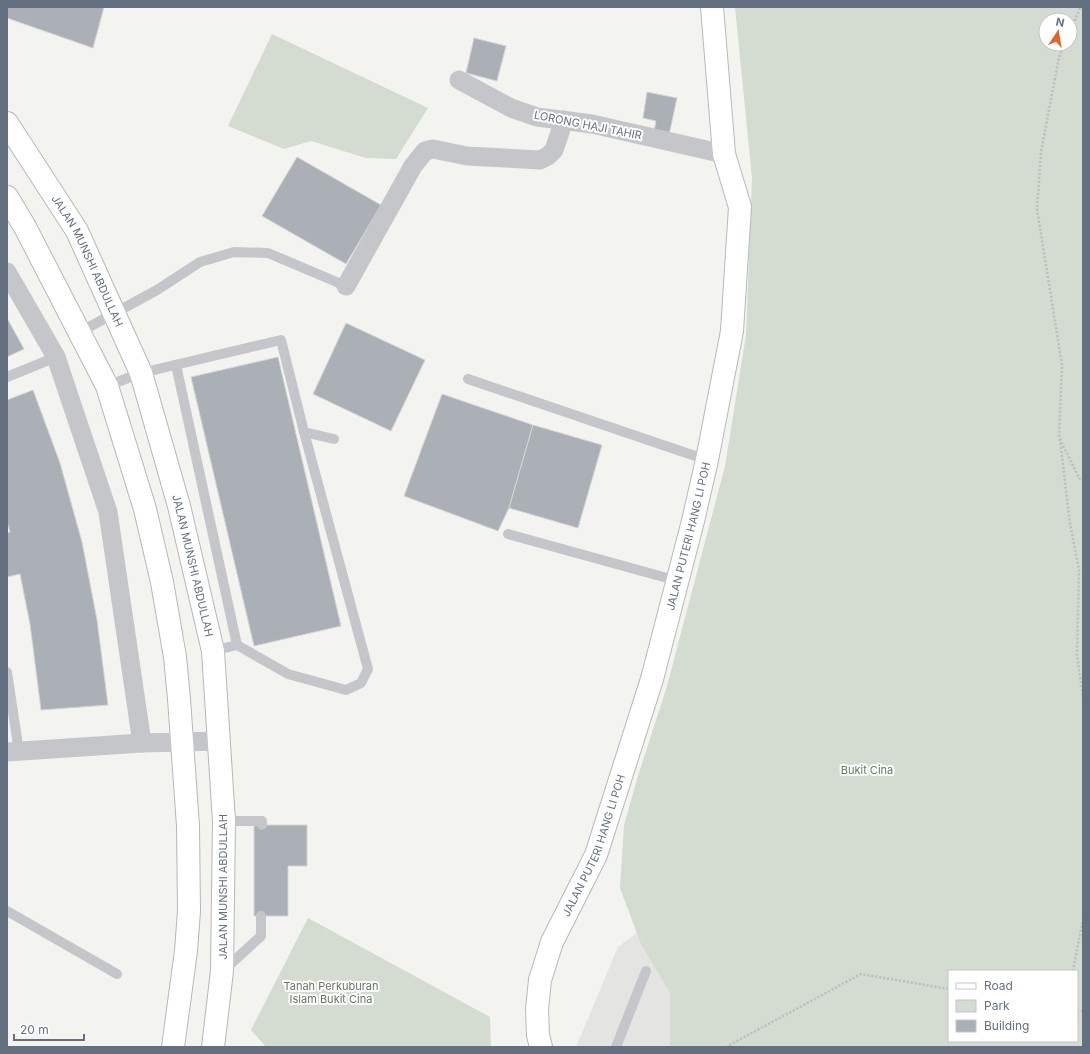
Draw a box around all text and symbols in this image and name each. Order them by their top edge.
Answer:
north arrow [1038,12,1078,52]
text: N [1055,14,1066,30]
street label: LORONG HAJI TAHIR [533,108,643,142]
street label: JALAN MUNSHI ABDULLAH [48,192,126,329]
street label: JALAN PUTERI HANG LI POH [663,461,713,612]
street label: JALAN MUNSHI ABDULLAH [169,493,216,638]
park label: Bukit Cina [841,763,893,777]
street label: JALAN PUTERI HANG LI POH [559,773,628,919]
street label: JALAN MUNSHI ABDULLAH [216,814,230,960]
legend [948,970,1078,1042]
text: Road [984,978,1013,993]
park label: Tanah Perkuburan Islam Bukit Cina [283,979,379,1006]
text: Park [984,998,1010,1013]
scale bar [14,1016,84,1042]
text: Building [984,1018,1029,1033]
text: 20 m [20,1022,49,1037]

